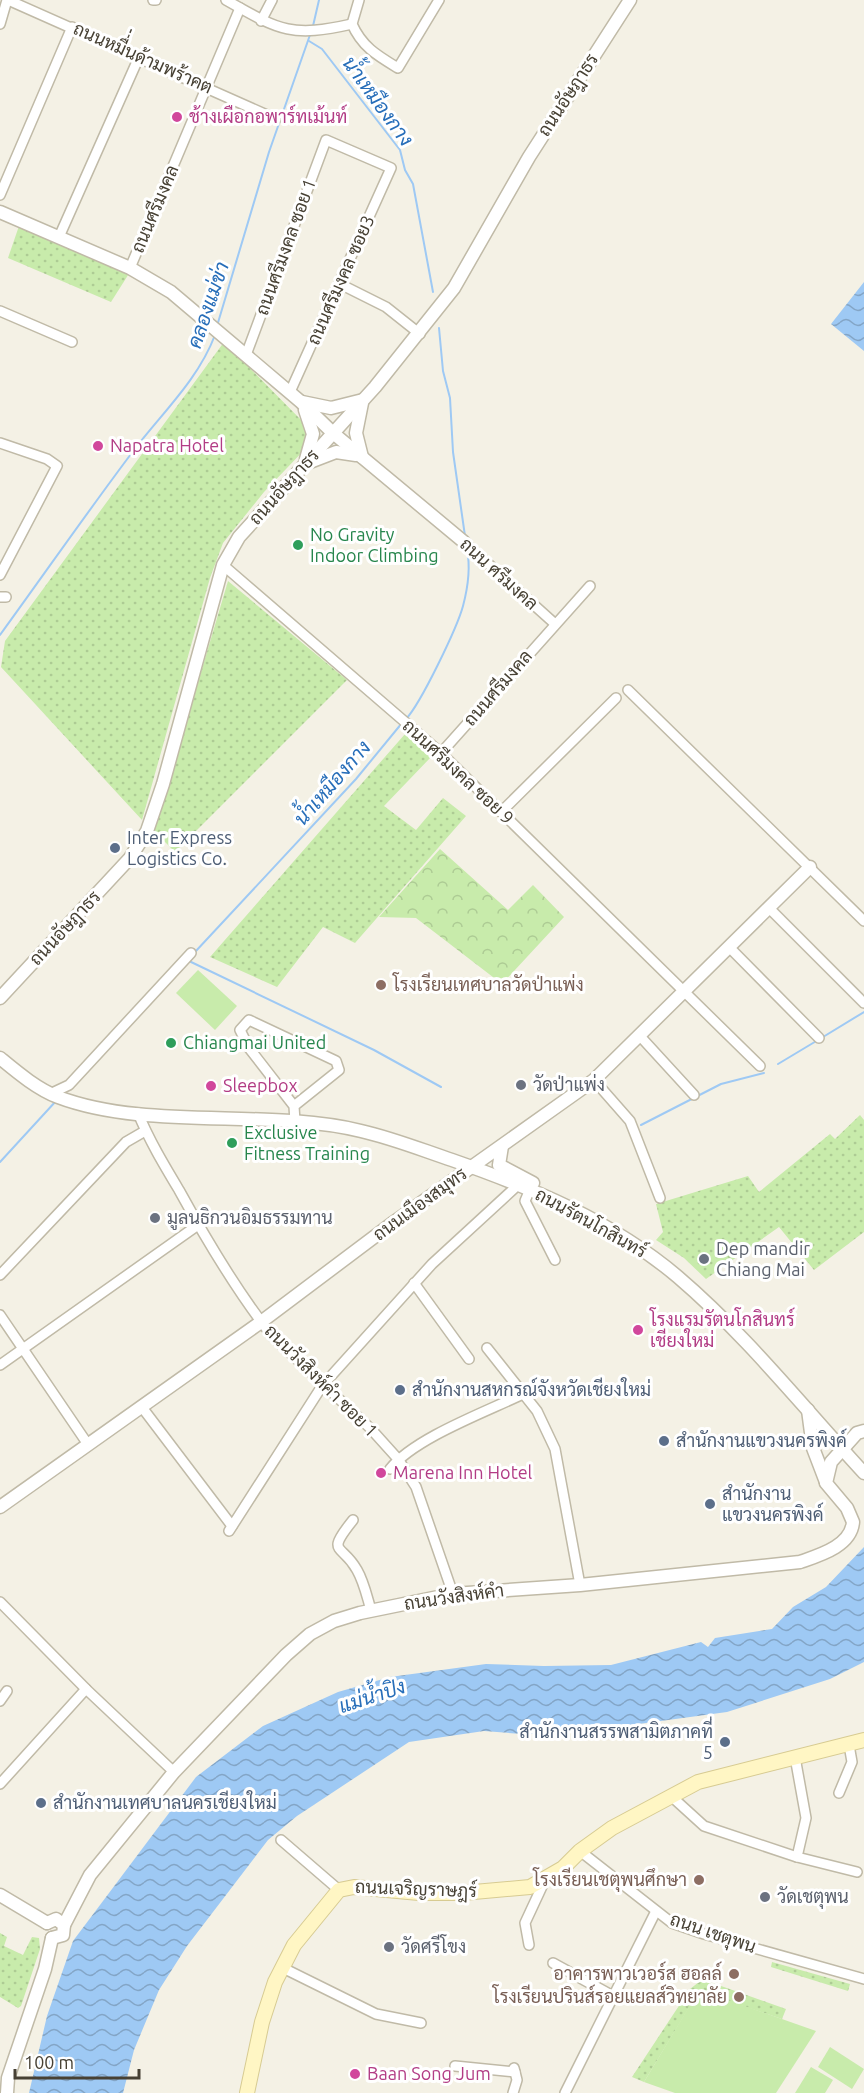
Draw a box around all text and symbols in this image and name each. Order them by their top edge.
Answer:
street label: ถนนหมื่่นด้ามพร้าคต [71,6,221,97]
water label: น้ำเหมืองกาง [338,48,423,150]
street label: ถนนอัษฎาธร [533,49,604,141]
place label: ช้างเผือกอพาร์ทเม้นท์ [189,104,347,126]
marker: ช้างเผือกอพาร์ทเม้นท์ [170,110,184,124]
street label: ถนนศรีมงคล [125,161,182,256]
street label: ถนนศรีมงคล ซอย 1 [249,175,319,318]
street label: ถนนศรีมงคล ซอย3 [301,211,378,347]
water label: คลองแม่ข่า [182,259,233,351]
place label: Napatra Hotel [110,435,224,455]
marker: Napatra Hotel [91,439,105,453]
street label: ถนนอัษฎาธร [244,444,325,530]
place label: No Gravity Indoor Climbing [310,524,439,565]
street label: ถนน ศรีมงคล [457,532,544,613]
marker: No Gravity Indoor Climbing [291,538,305,552]
street label: ถนนศรีมงคล [458,644,535,729]
street label: ถนนศรีมงคล ซอย 9 [399,713,519,828]
water label: น้ำเหมืองกาง [284,732,375,830]
place label: Inter Express Logistics Co. [127,827,232,868]
marker: Inter Express Logistics Co. [108,841,122,855]
street label: ถนนอัษฎาธร [25,886,106,971]
place label: โรงเรียนเทศบาลวัดป่าแพ่ง [392,972,584,994]
marker: โรงเรียนเทศบาลวัดป่าแพ่ง [374,978,388,992]
place label: Chiangmai United [183,1032,326,1052]
marker: Chiangmai United [164,1036,178,1050]
place label: วัดป่าแพ่ง [533,1073,605,1094]
place label: Sleepbox [223,1075,298,1095]
marker: วัดป่าแพ่ง [514,1078,528,1092]
marker: Sleepbox [204,1079,218,1093]
place label: Exclusive Fitness Training [244,1122,370,1163]
marker: Exclusive Fitness Training [225,1136,239,1150]
street label: ถนนเมืองสมุทร [368,1162,472,1246]
street label: ถนนรัตนโกสินทร์ [532,1182,652,1261]
place label: มูลนธิกวนอิมธรรมทาน [167,1207,333,1231]
marker: มูลนธิกวนอิมธรรมทาน [148,1211,162,1225]
place label: Dep mandir Chiang Mai [716,1238,810,1279]
marker: Dep mandir Chiang Mai [697,1252,711,1266]
place label: โรงแรมรัตนโกสินทร์ เชียงใหม่ [649,1307,795,1350]
street label: ถนนวังสิงห์คำ ซอย 1 [261,1318,384,1441]
marker: โรงแรมรัตนโกสินทร์ เชียงใหม่ [631,1323,645,1337]
place label: สำนักงานสหกรณ์จังหวัดเชียงใหม่ [412,1377,651,1399]
marker: สำนักงานสหกรณ์จังหวัดเชียงใหม่ [393,1383,407,1397]
place label: สำนักงานแขวงนครพิงค์ [676,1428,847,1450]
marker: สำนักงานแขวงนครพิงค์ [657,1434,671,1448]
place label: Marena Inn Hotel [393,1462,533,1482]
marker: Marena Inn Hotel [374,1466,388,1480]
place label: สำนักงาน แขวงนครพิงค์ [722,1483,824,1524]
marker: สำนักงาน แขวงนครพิงค์ [703,1497,717,1511]
street label: ถนนวังสิงห์คำ [402,1577,505,1613]
water label: แม่น้ำปิง [334,1668,408,1717]
place label: สำนักงานสรรพสามิตภาคที่ 5 [519,1716,713,1762]
marker: สำนักงานสรรพสามิตภาคที่ 5 [718,1735,732,1749]
place label: สำนักงานเทศบาลนครเชียงใหม่ [53,1790,277,1812]
marker: สำนักงานเทศบาลนครเชียงใหม่ [34,1796,48,1810]
place label: โรงเรียนเชตุพนศึกษา [532,1867,687,1892]
marker: โรงเรียนเชตุพนศึกษา [692,1873,706,1887]
street label: ถนนเจริญราษฎร์ [355,1874,478,1903]
place label: วัดเชตุพน [777,1886,849,1909]
marker: วัดเชตุพน [758,1890,772,1904]
street label: ถนน เชตุพน [667,1908,759,1959]
place label: วัดศรีโขง [401,1934,466,1956]
marker: วัดศรีโขง [382,1940,396,1954]
place label: อาคารพาวเวอร์ส ฮอลล์ [553,1961,722,1983]
marker: อาคารพาวเวอร์ส ฮอลล์ [727,1967,741,1981]
place label: โรงเรียนปรินส์รอยแยลส์วิทยาลัย [492,1984,727,2006]
marker: โรงเรียนปรินส์รอยแยลส์วิทยาลัย [732,1990,746,2004]
scale bar [15,2042,140,2080]
text: 100 m [24,2052,74,2072]
place label: Baan Song Jum [367,2063,491,2083]
marker: Baan Song Jum [348,2067,362,2081]

